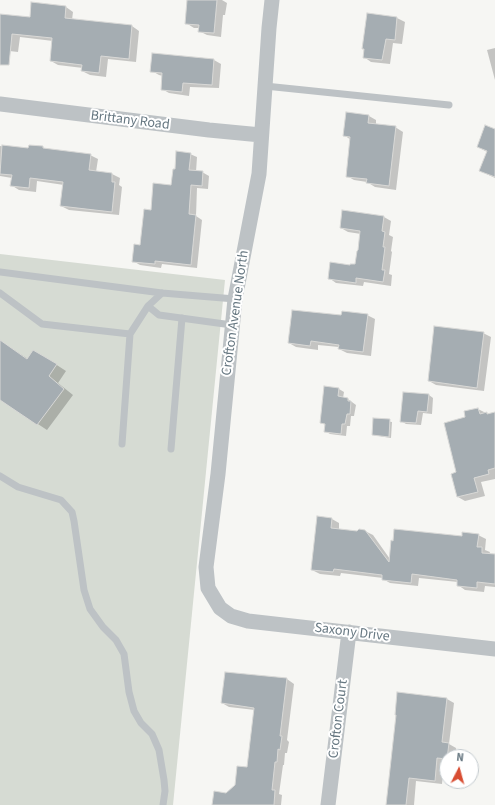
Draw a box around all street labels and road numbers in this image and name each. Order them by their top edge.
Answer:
street label: Brittany Road [90,108,170,134]
street label: Crofton Avenue North [219,249,253,377]
street label: Saxony Drive [314,620,390,646]
street label: Crofton Court [326,679,352,759]

